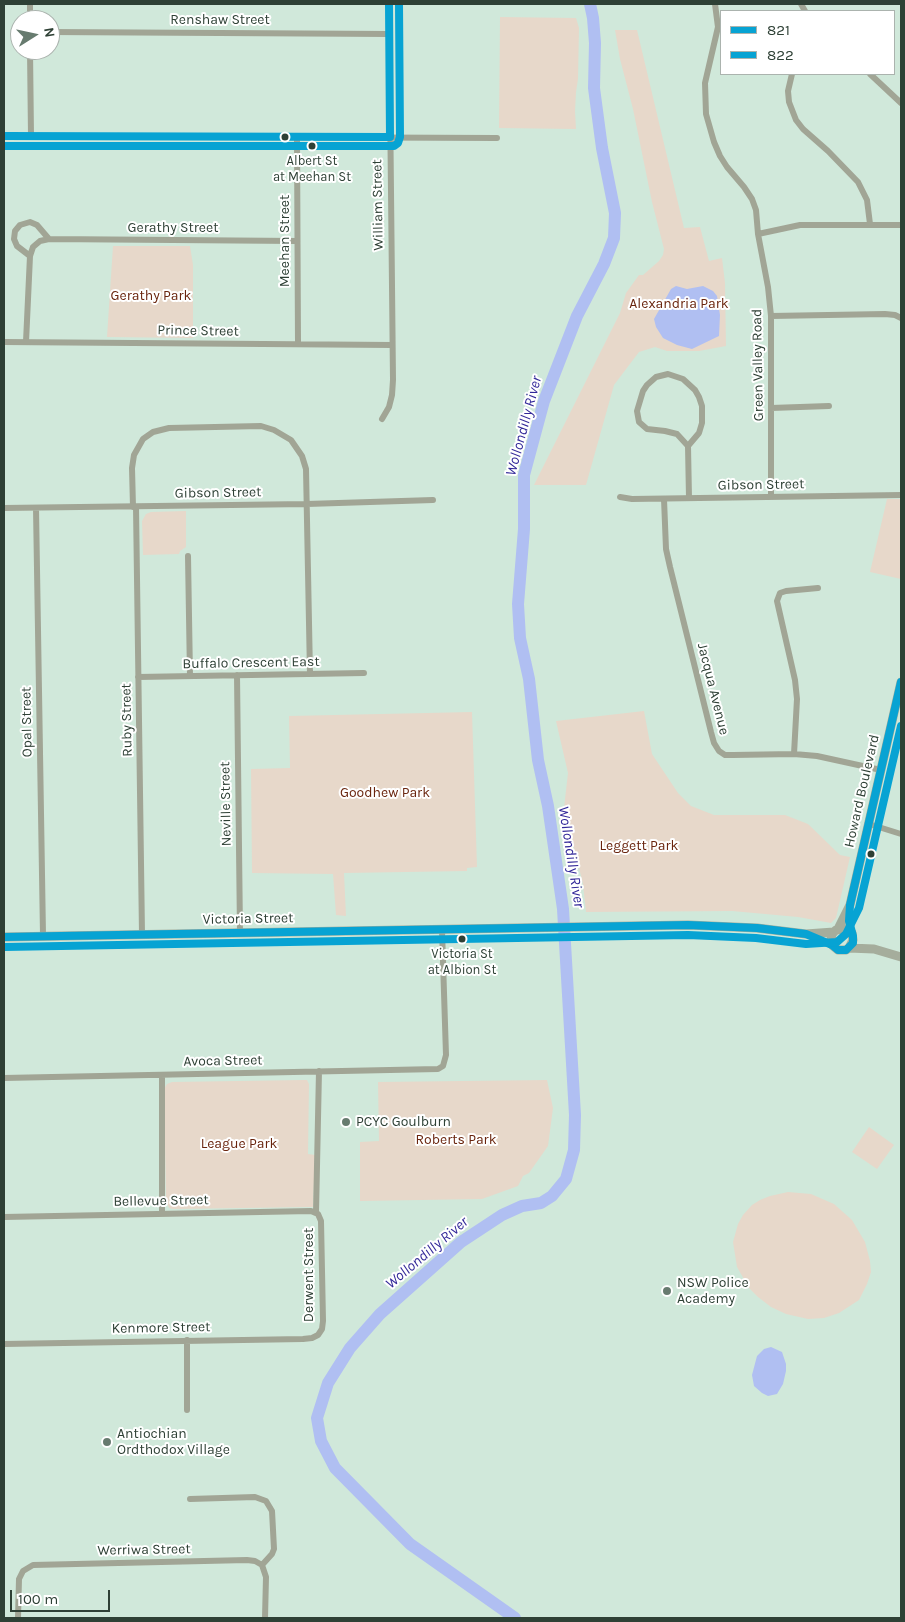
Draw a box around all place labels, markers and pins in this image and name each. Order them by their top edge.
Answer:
unlabelled marker [280,132,290,142]
marker: Albert St at Meehan St [307,141,317,151]
place label: Albert St at Meehan St [273,153,351,184]
unlabelled marker [866,849,876,859]
marker: Victoria St at Albion St [457,934,467,944]
place label: Victoria St at Albion St [428,946,496,977]
place label: PCYC Goulburn [356,1114,451,1130]
marker: PCYC Goulburn [340,1116,352,1128]
place label: NSW Police Academy [677,1275,749,1308]
marker: NSW Police Academy [661,1285,673,1297]
place label: Antiochian Ordthodox Village [117,1426,230,1458]
marker: Antiochian Ordthodox Village [101,1436,113,1448]

